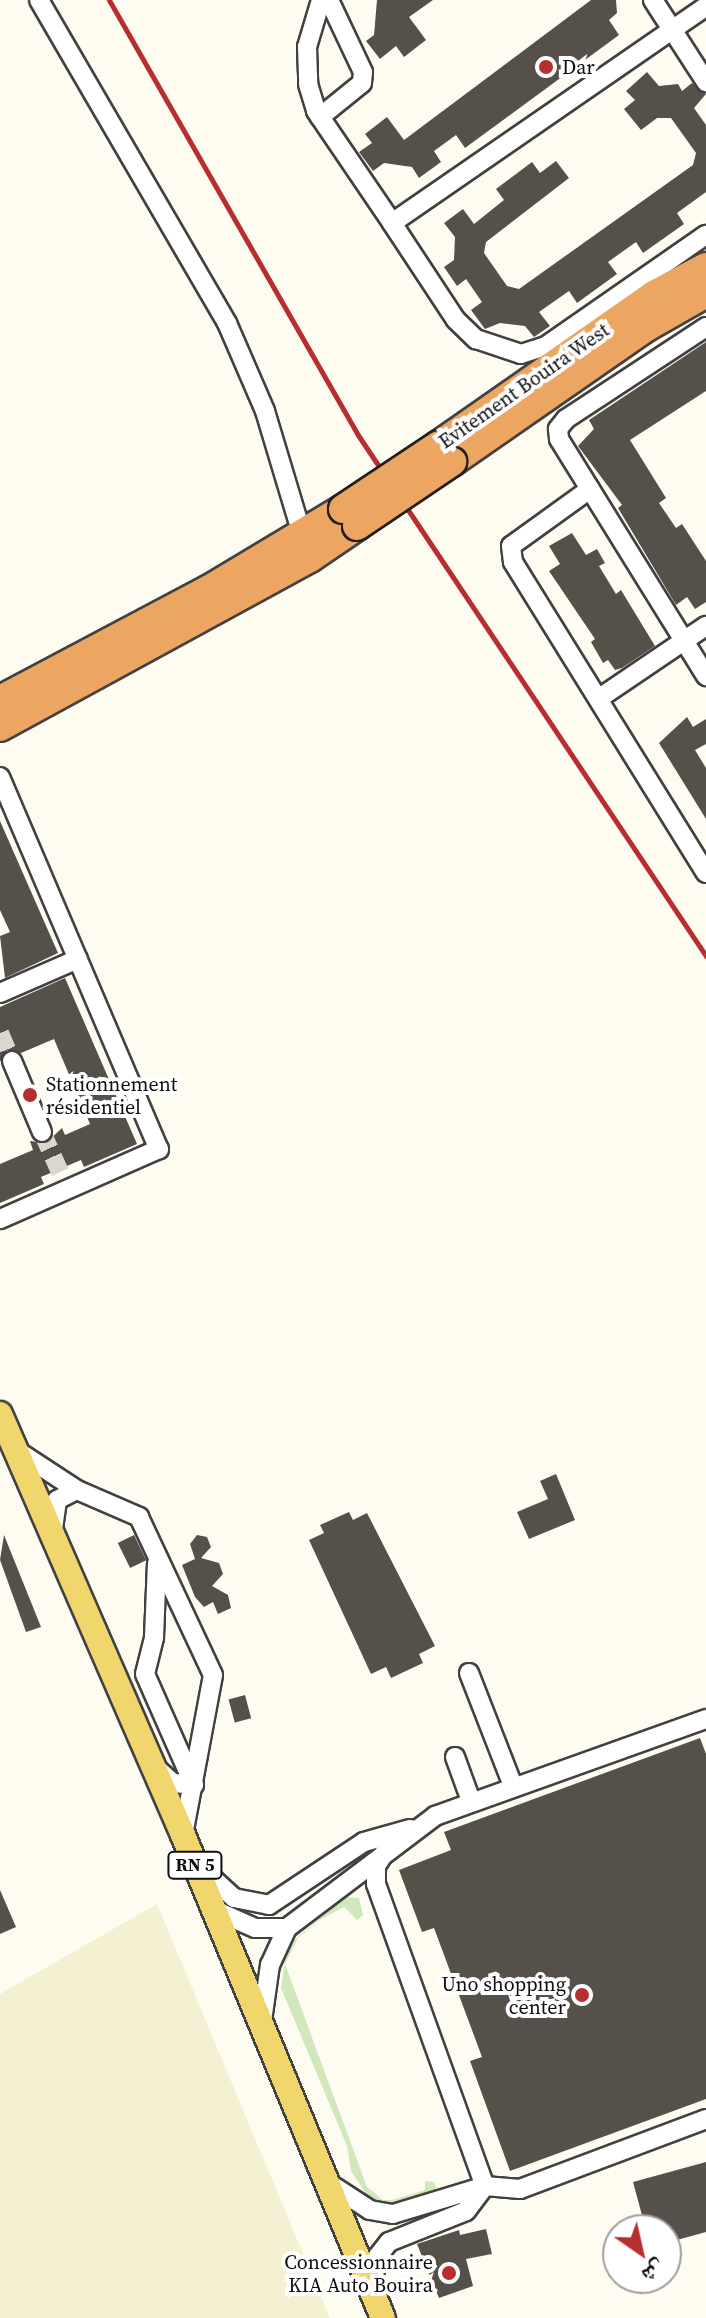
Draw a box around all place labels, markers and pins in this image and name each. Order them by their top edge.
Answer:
place label: Dar [562,55,595,79]
marker: Dar [537,58,555,76]
place label: Stationnement résidentiel [46,1072,177,1119]
marker: Stationnement résidentiel [21,1086,39,1104]
place label: Uno shopping center [441,1972,566,2019]
marker: Uno shopping center [573,1986,591,2004]
place label: Concessionnaire KIA Auto Bouira [284,2250,433,2297]
marker: Concessionnaire KIA Auto Bouira [440,2264,458,2282]

